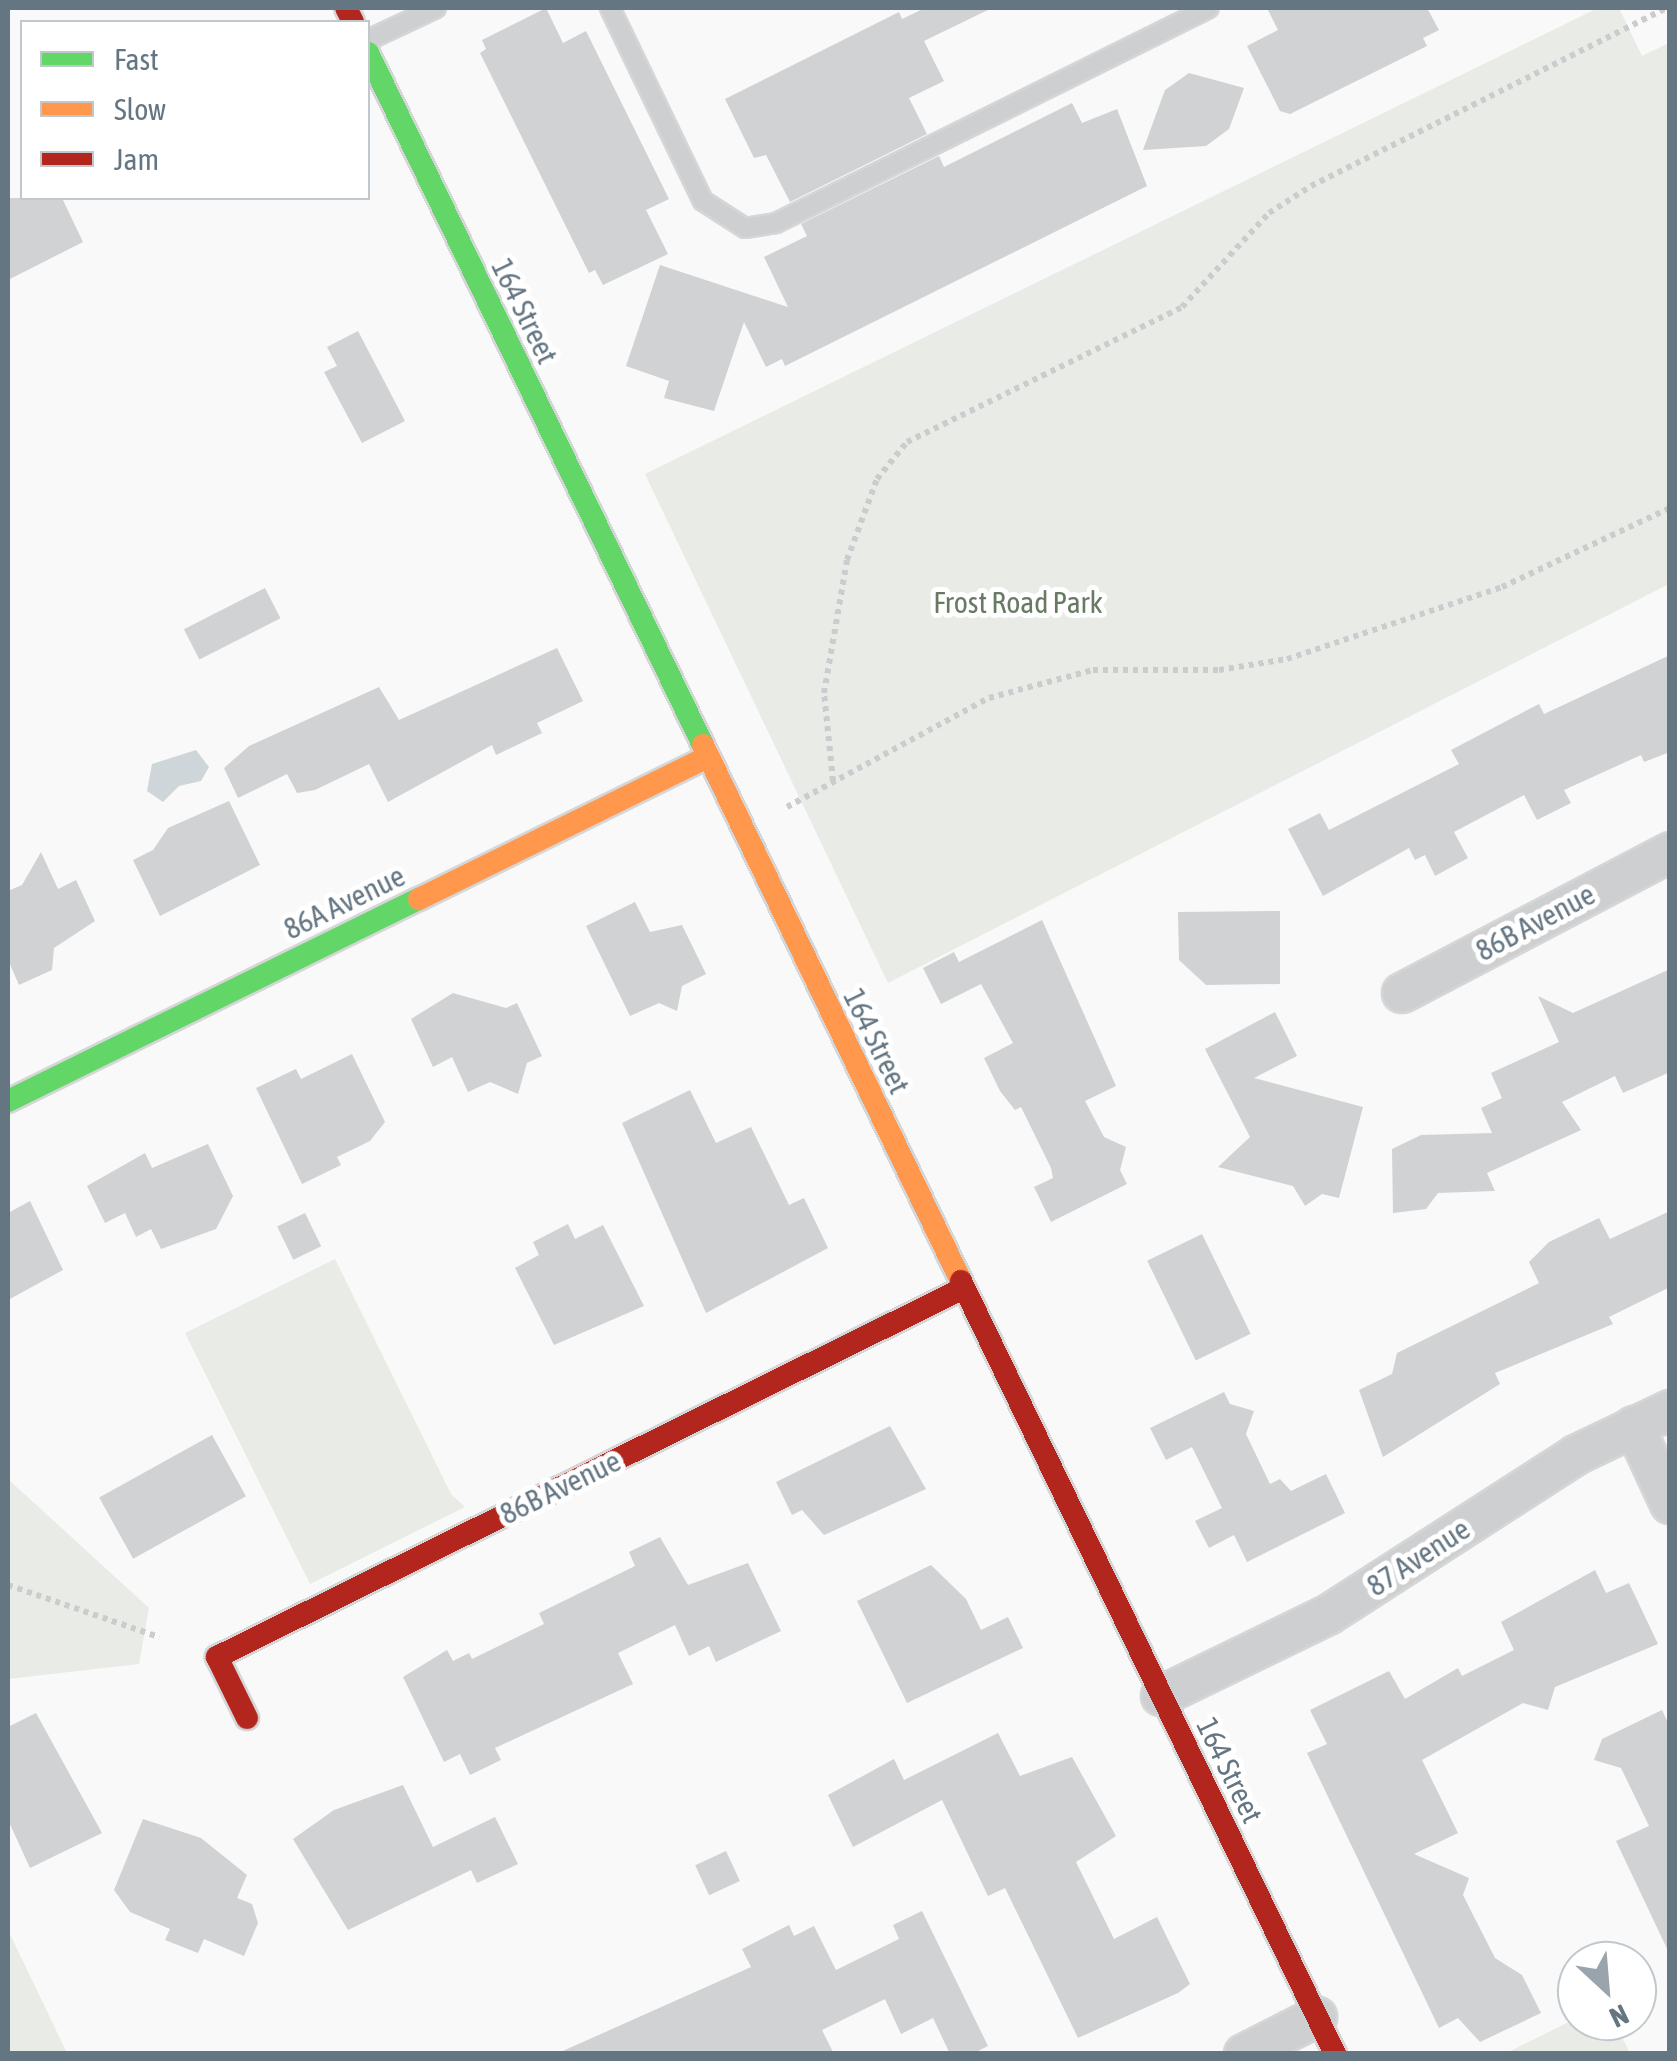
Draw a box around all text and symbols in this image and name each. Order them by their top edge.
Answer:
legend [20,20,370,200]
text: Fast [114,42,159,76]
text: Slow [114,92,166,126]
text: Jam [114,142,159,176]
street label: 164 Street [484,253,566,369]
park label: Frost Road Park [933,584,1103,620]
street label: 86A Avenue [278,857,410,947]
street label: 86B Avenue [1469,876,1601,968]
street label: 164 Street [836,983,918,1099]
street label: 86B Avenue [494,1442,626,1532]
street label: 87 Avenue [1360,1510,1476,1604]
street label: 164 Street [1189,1712,1271,1828]
north arrow [1557,1941,1657,2041]
text: N [1605,1998,1634,2034]

